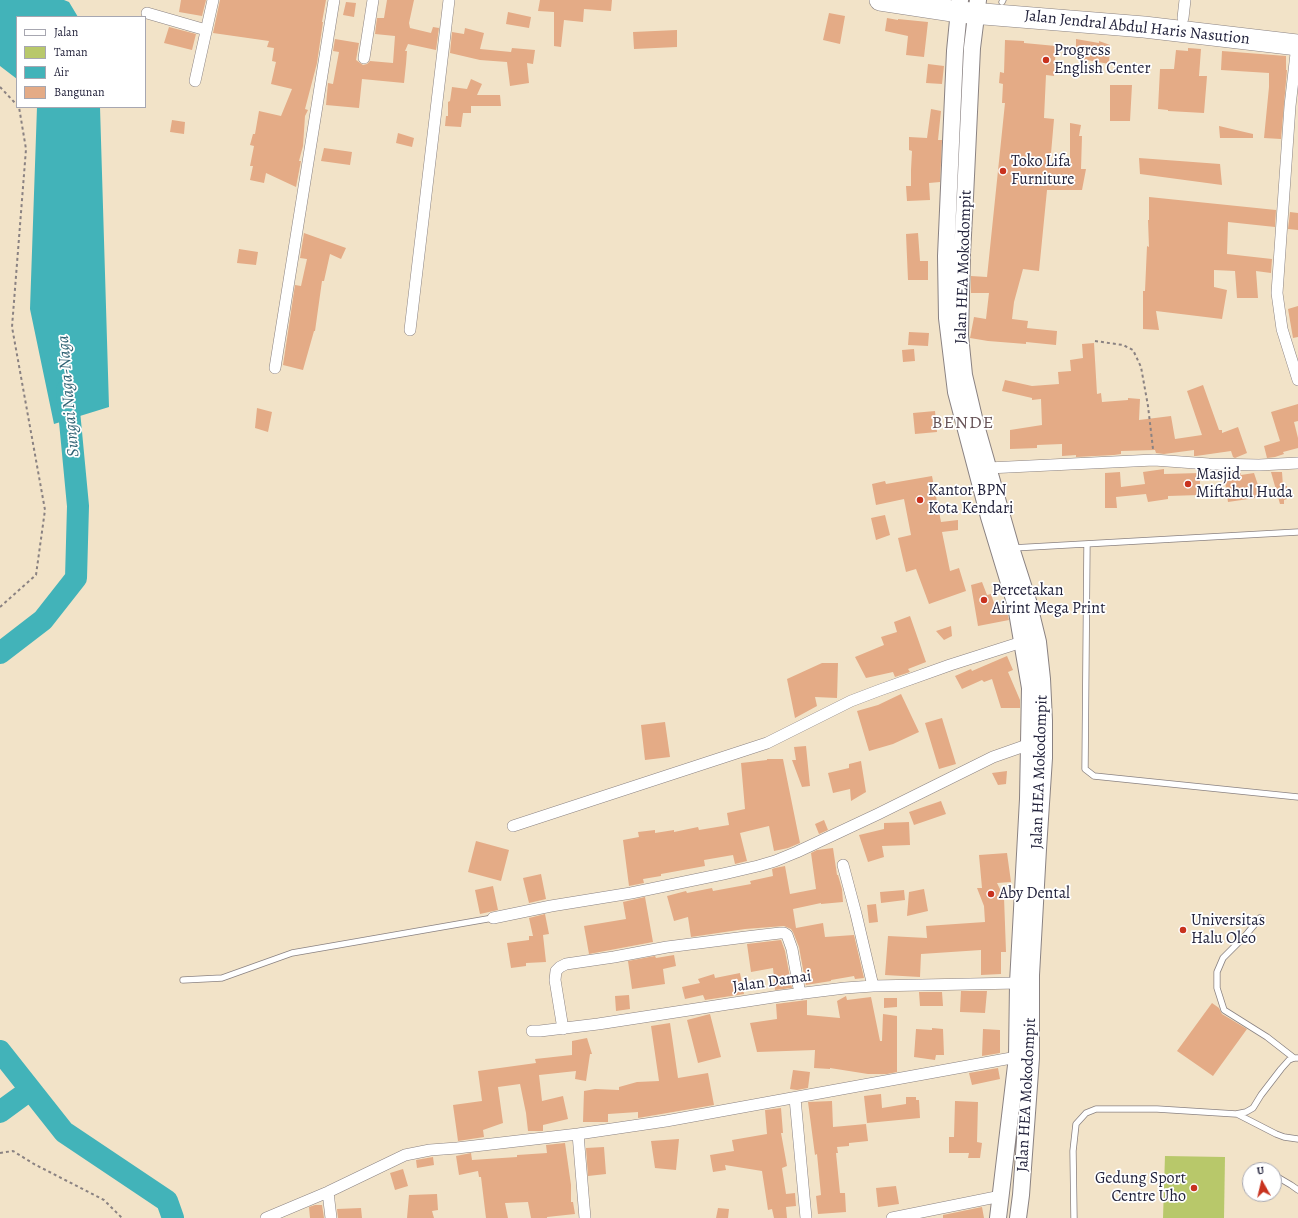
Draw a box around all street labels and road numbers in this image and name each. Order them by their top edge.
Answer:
street label: Jalan Jendral Abdul Haris Nasution [1023,7,1251,49]
street label: Jalan HEA Mokodompit [952,189,976,345]
street label: Jalan HEA Mokodompit [1028,694,1052,850]
street label: Jalan Damai [731,967,813,997]
street label: Jalan HEA Mokodompit [1013,1017,1041,1173]

